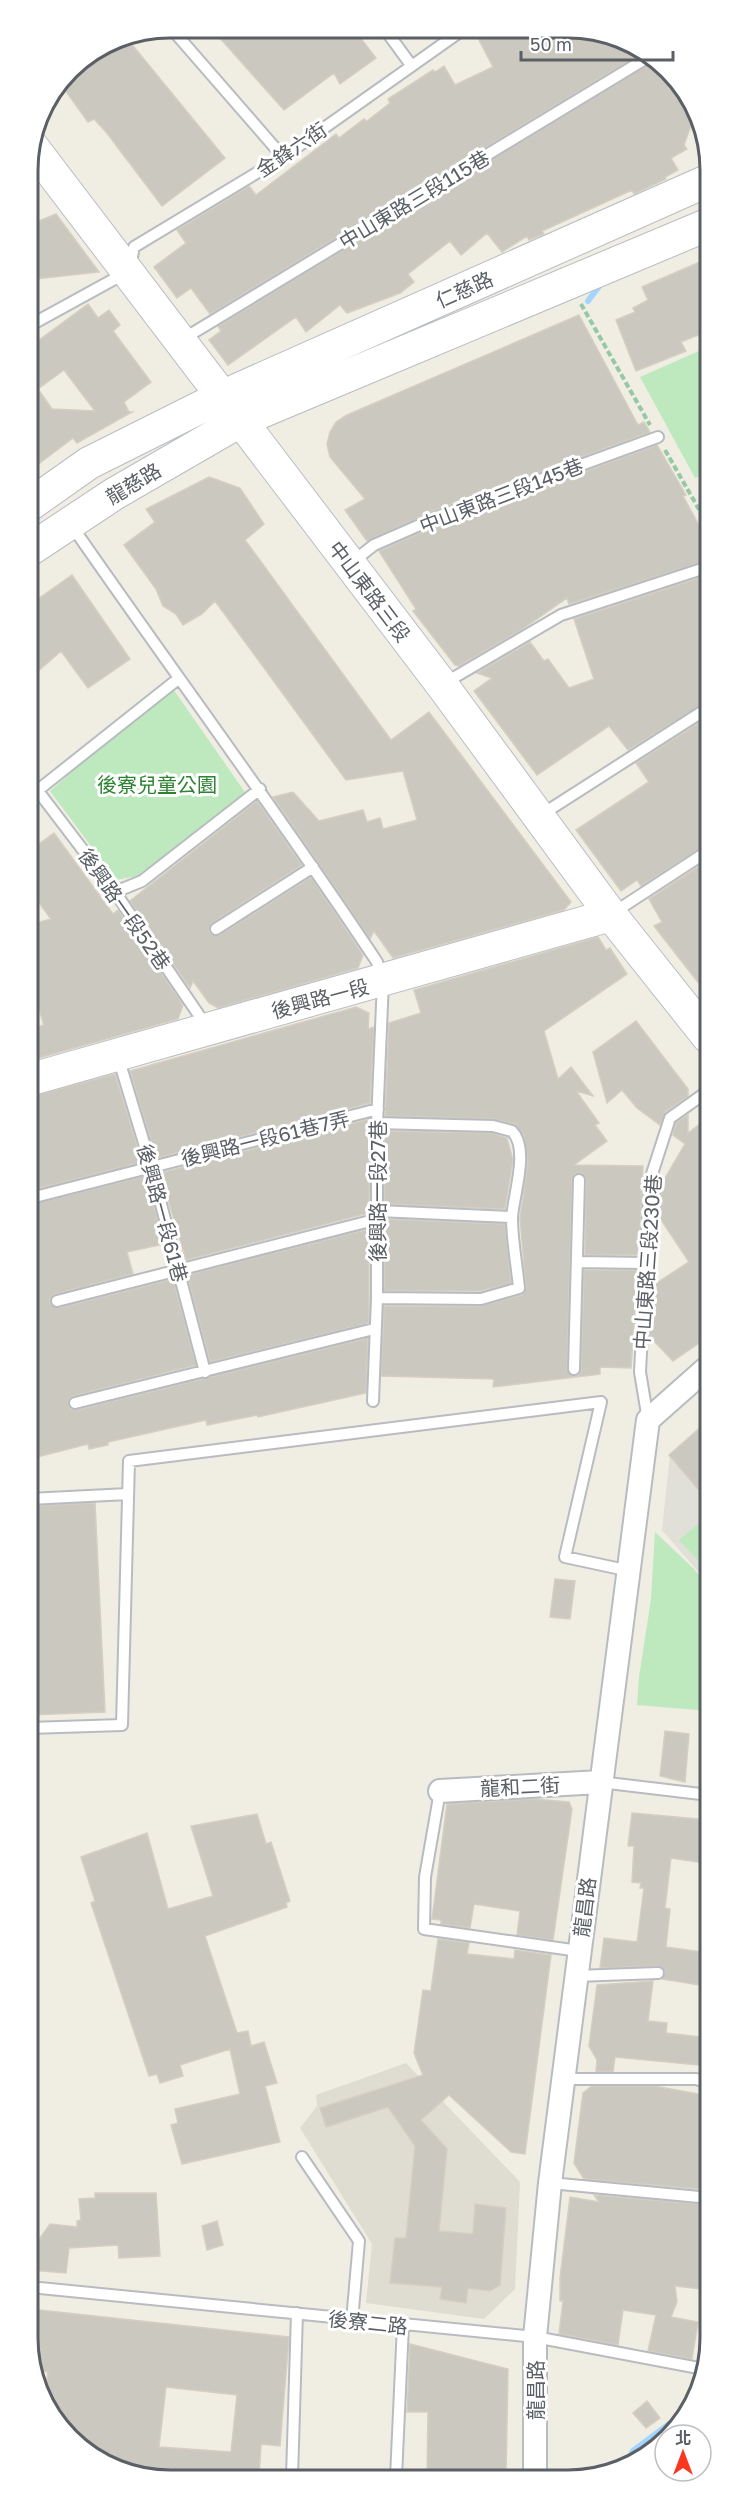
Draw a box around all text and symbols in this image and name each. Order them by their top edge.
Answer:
scale bar [521,24,672,62]
text: 50 m [530,33,572,55]
street label: 金鋒六街 [251,117,331,181]
street label: 中山東路三段115巷 [335,145,493,253]
street label: 仁慈路 [432,266,496,312]
street label: 中山東路三段145巷 [416,453,586,537]
street label: 龍慈路 [101,457,165,509]
street label: 中山東路三段 [324,536,416,646]
park label: 後寮兒童公園 [97,772,217,796]
street label: 後興路一段52巷 [74,843,176,975]
street label: 後興路一段 [269,973,371,1023]
street label: 後興路一段61巷7弄 [178,1106,352,1170]
street label: 後興路一段27巷 [365,1120,389,1262]
street label: 後興路一段61巷 [133,1141,193,1285]
street label: 中山東路三段230巷 [629,1174,665,1350]
street label: 龍和二街 [479,1772,561,1800]
street label: 龍昌路 [568,1876,600,1938]
street label: 後寮二路 [327,2306,409,2338]
street label: 龍昌路 [523,2360,547,2420]
north arrow [653,2423,713,2483]
text: 北 [675,2428,691,2448]

